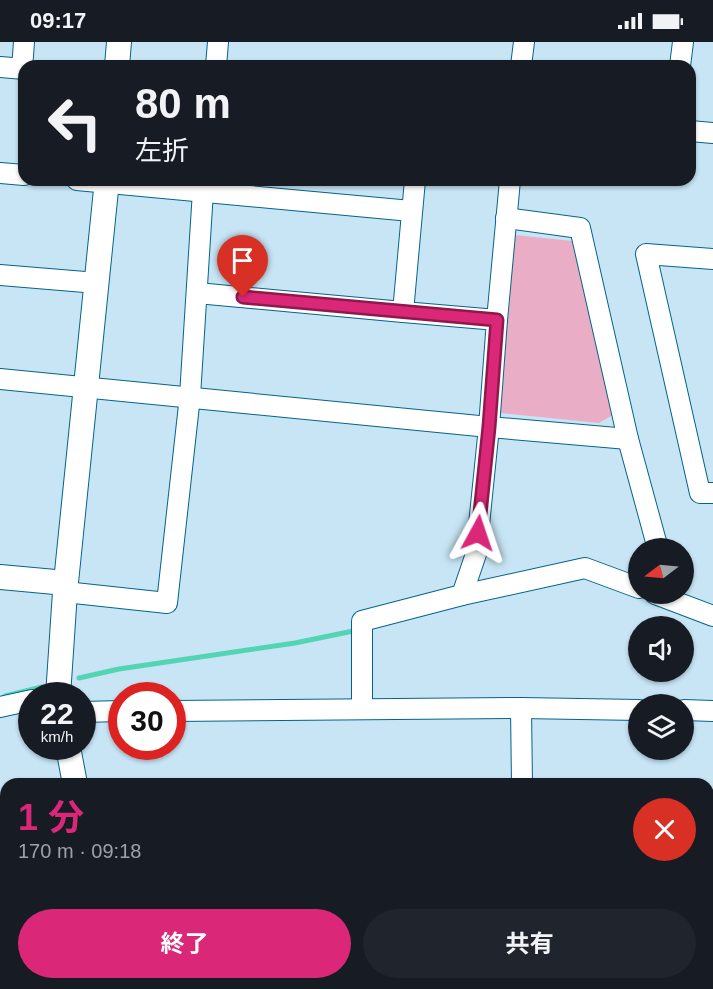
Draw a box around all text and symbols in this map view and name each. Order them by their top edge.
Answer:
text: 09:17 [30,8,86,33]
text: 80 m [135,80,231,127]
icon: left [36,84,114,162]
text: 左折 [135,136,189,166]
pin [217,235,268,297]
icon: arrive [226,244,259,277]
position arrow [446,501,510,565]
north arrow [628,538,694,604]
map controls [628,538,694,760]
button: sound [628,616,694,682]
speed limit sign: 30 [108,682,186,760]
button: layers [628,694,694,760]
text: 22 [40,697,74,730]
text: km/h [41,728,73,745]
text: 1 分 [18,797,84,838]
button: close [633,798,696,861]
text: 170 m · 09:18 [18,840,141,862]
button: 終了 [18,909,351,978]
button: 共有 [363,909,696,978]

